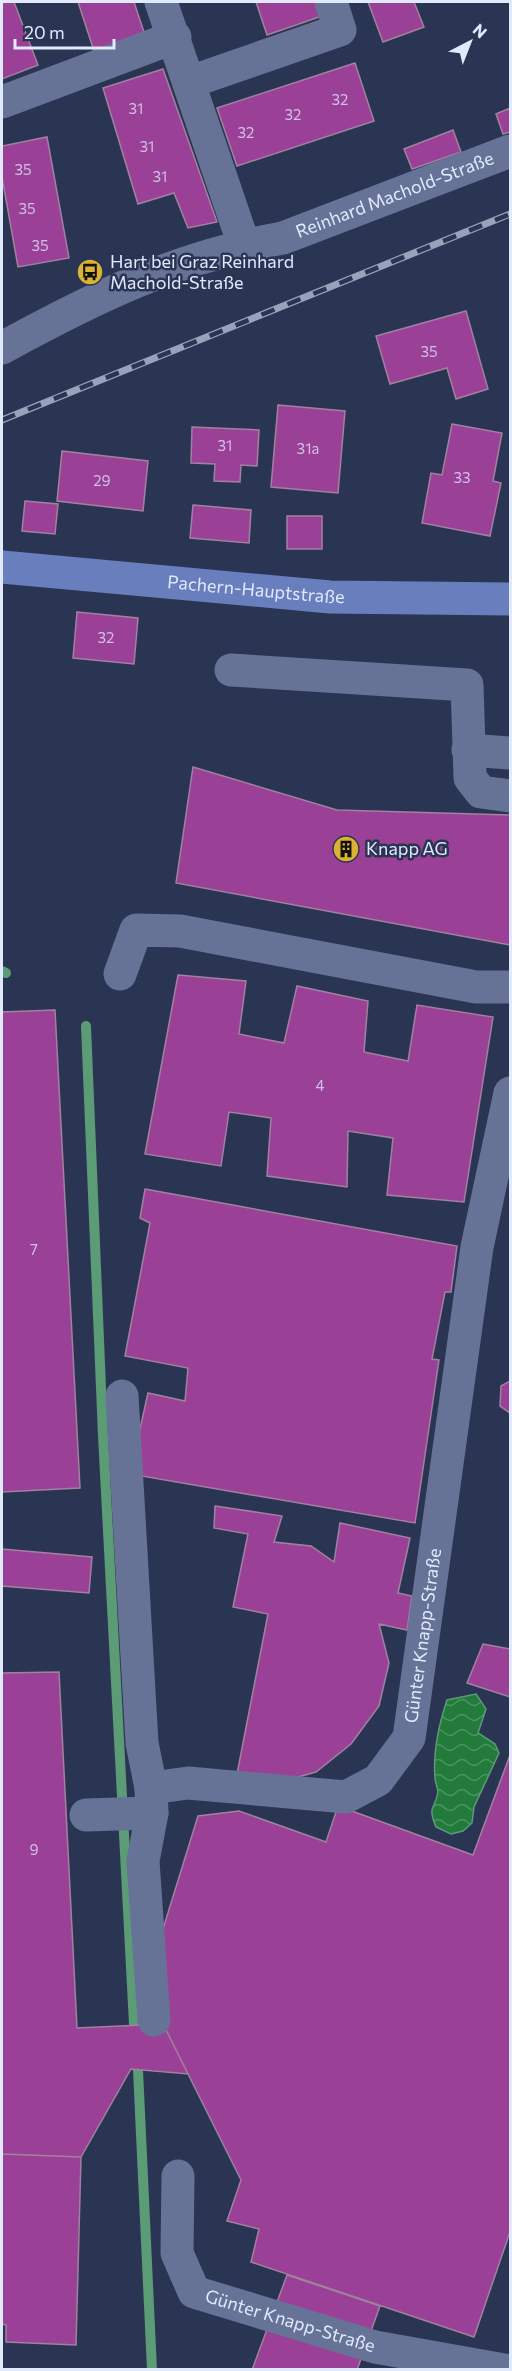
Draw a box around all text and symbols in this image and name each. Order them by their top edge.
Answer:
scale bar [15,12,114,50]
north arrow [440,12,500,72]
text: N [470,19,491,42]
text: 20 m [24,21,65,43]
house number: 32 [332,90,348,108]
house number: 31 [129,99,143,117]
house number: 32 [285,105,301,123]
house number: 32 [238,123,254,141]
house number: 31 [140,137,154,155]
street label: Reinhard Machold-Straße [292,146,497,242]
house number: 35 [14,160,32,178]
house number: 31 [153,167,167,185]
house number: 35 [18,199,36,217]
house number: 35 [31,236,49,254]
place label: Hart bei Graz Reinhard Machold-Straße [110,250,294,293]
bus stop icon: Hart bei Graz Reinhard Machold-Straße [75,257,105,287]
house number: 35 [420,342,438,360]
house number: 31 [218,436,232,454]
house number: 31a [297,439,319,457]
house number: 33 [453,468,471,486]
house number: 29 [93,471,111,489]
street label: Pachern-Hauptstraße [166,570,345,607]
house number: 32 [98,628,114,646]
building icon: Knapp AG [331,834,361,864]
place label: Knapp AG [366,837,448,859]
house number: 4 [316,1076,325,1094]
house number: 7 [30,1240,38,1258]
street label: Günter Knapp-Straße [399,1547,445,1724]
house number: 9 [29,1840,39,1858]
street label: Günter Knapp-Straße [203,2284,378,2356]

